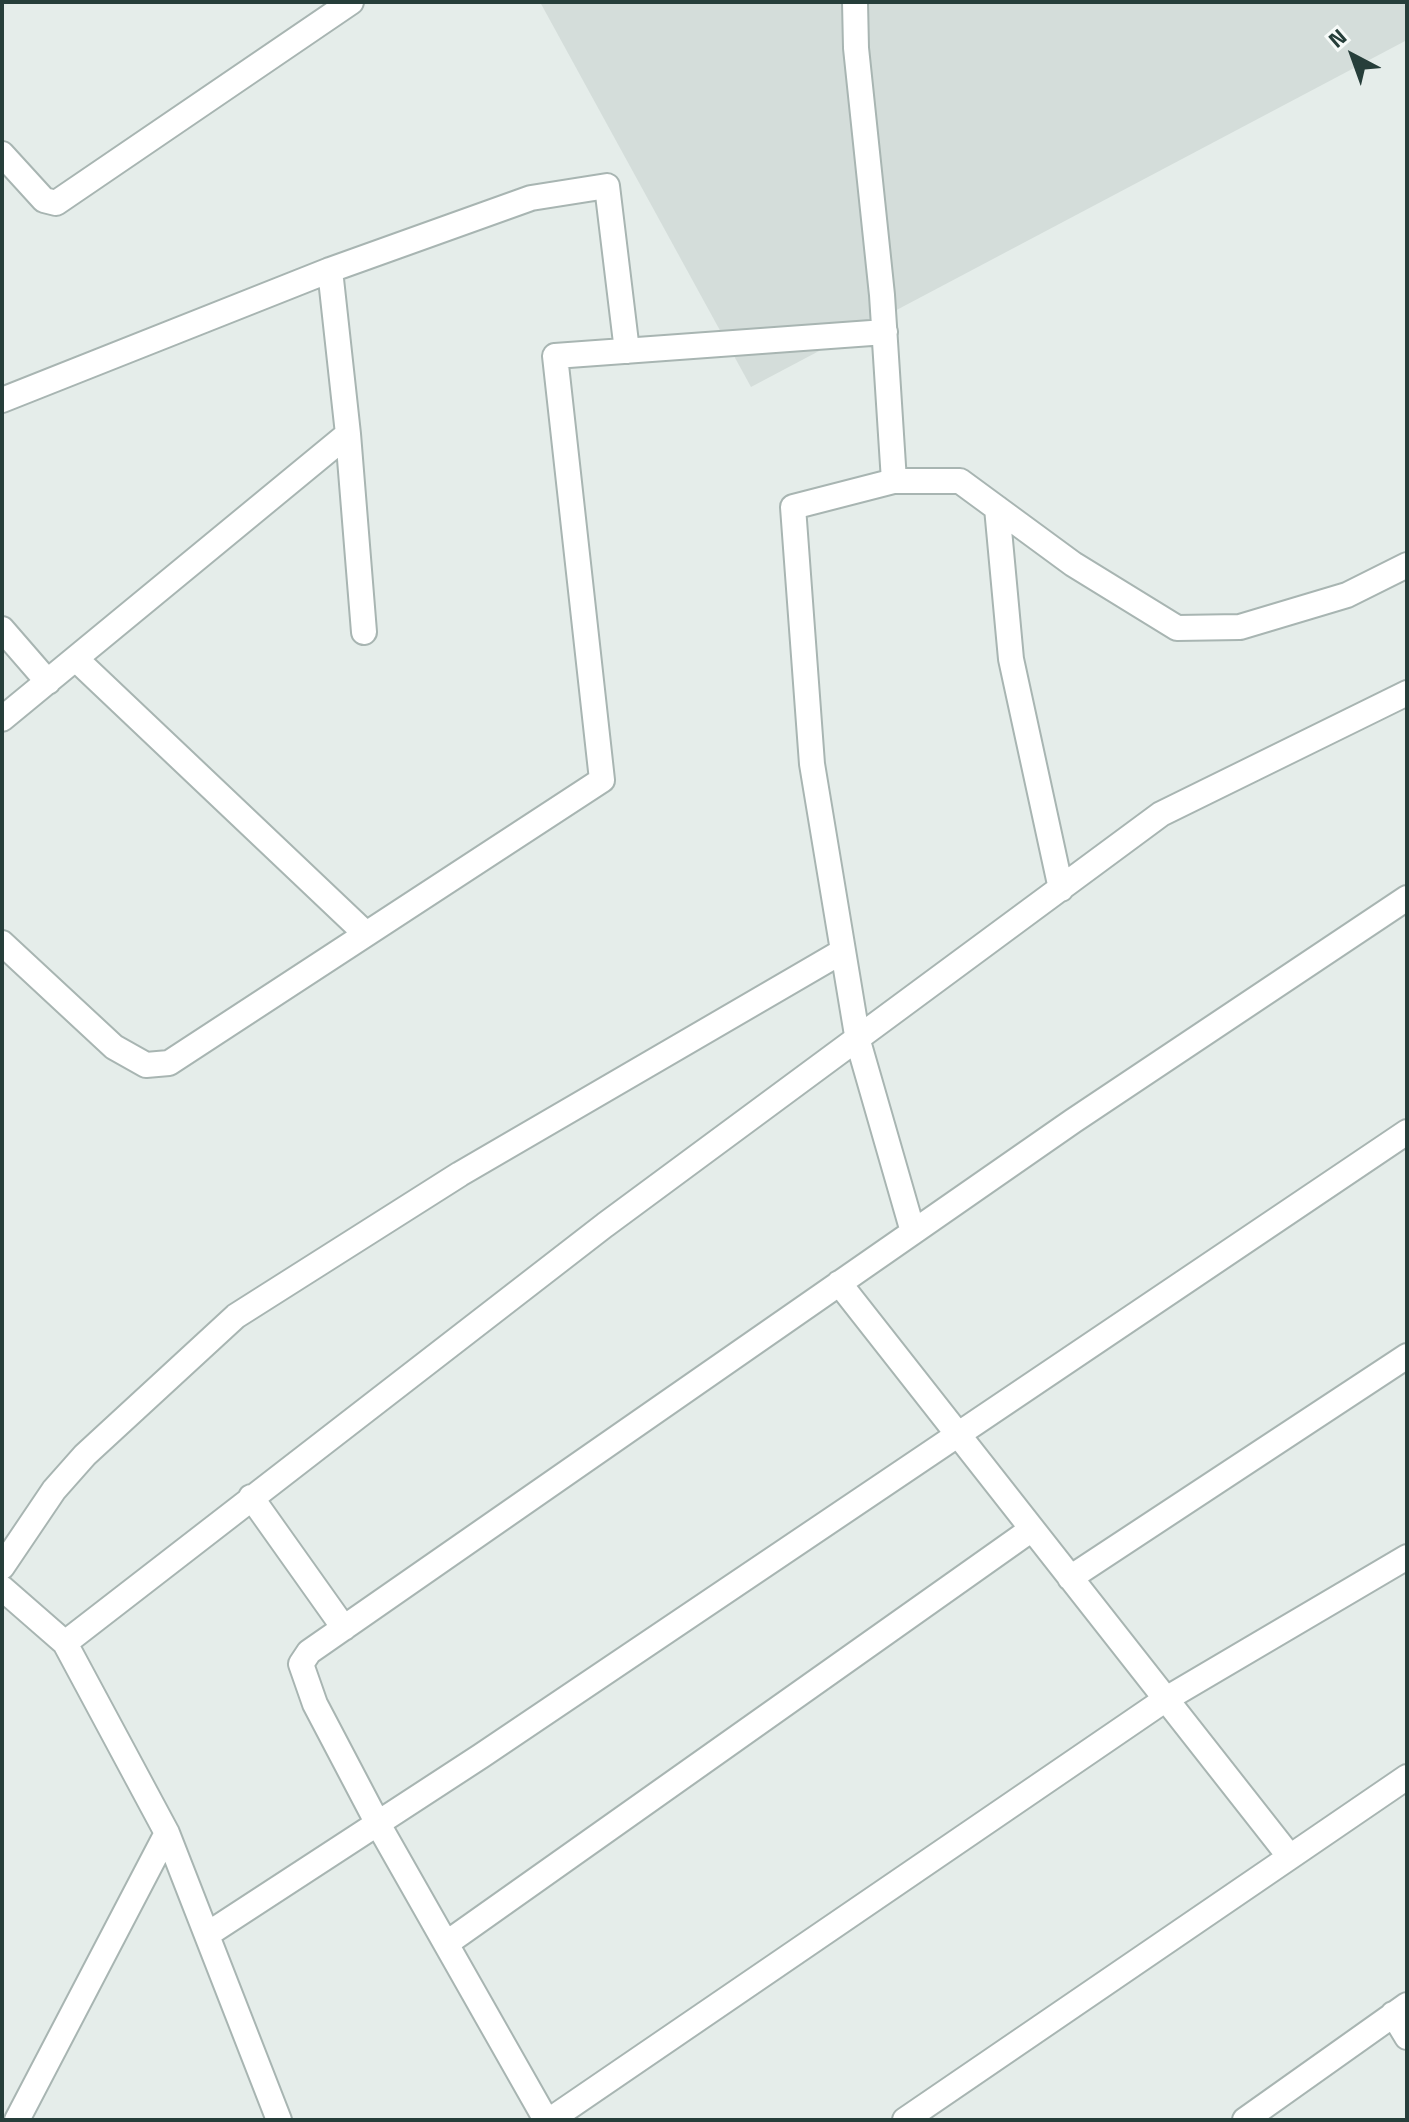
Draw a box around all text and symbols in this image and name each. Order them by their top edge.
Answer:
north arrow [1313,16,1393,96]
text: N [1320,20,1354,56]

